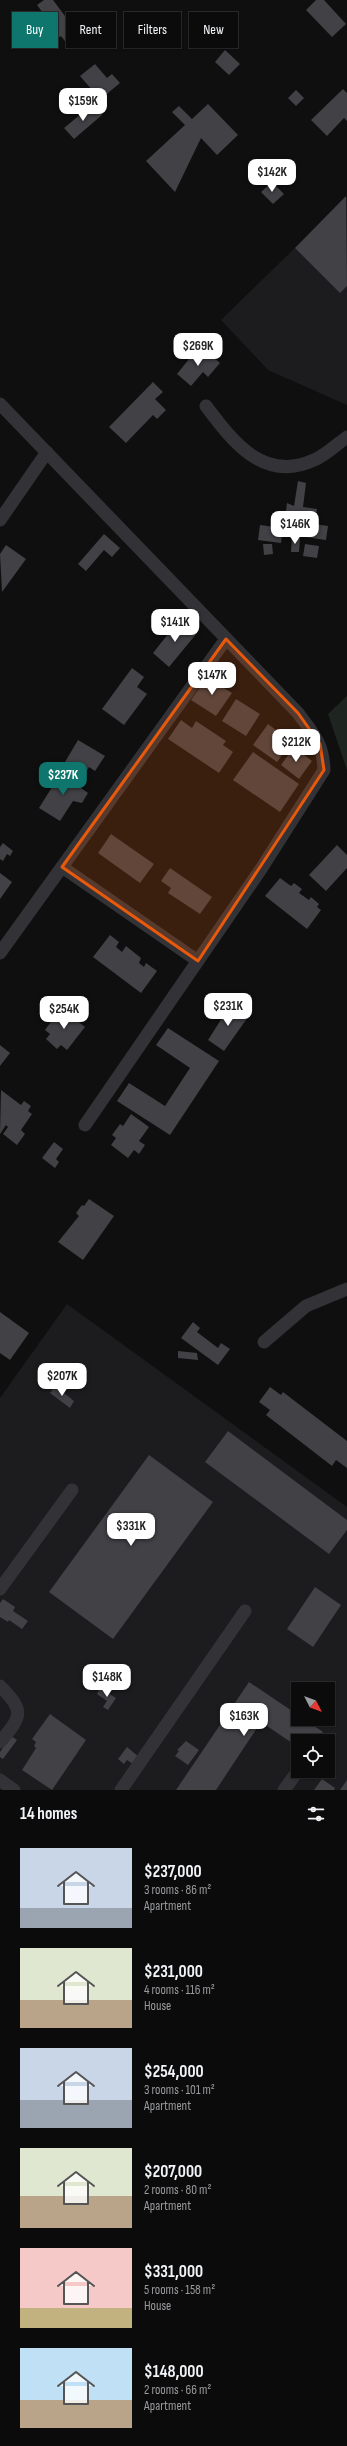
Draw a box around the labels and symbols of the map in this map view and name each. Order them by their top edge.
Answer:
pin: $159K [55,88,111,122]
pin: $142K [244,159,300,193]
pin: $269K [170,333,226,367]
pin: $146K [267,511,323,545]
pin: $141K [147,609,203,643]
pin: $147K [184,662,240,696]
pin: $212K [268,729,324,763]
pin: $237K [35,762,91,796]
pin: $231K [200,993,256,1027]
pin: $254K [36,996,92,1030]
pin: $207K [34,1363,90,1397]
pin: $331K [103,1513,159,1547]
pin: $148K [79,1664,135,1698]
north arrow [291,1682,335,1726]
pin: $163K [216,1703,272,1737]

